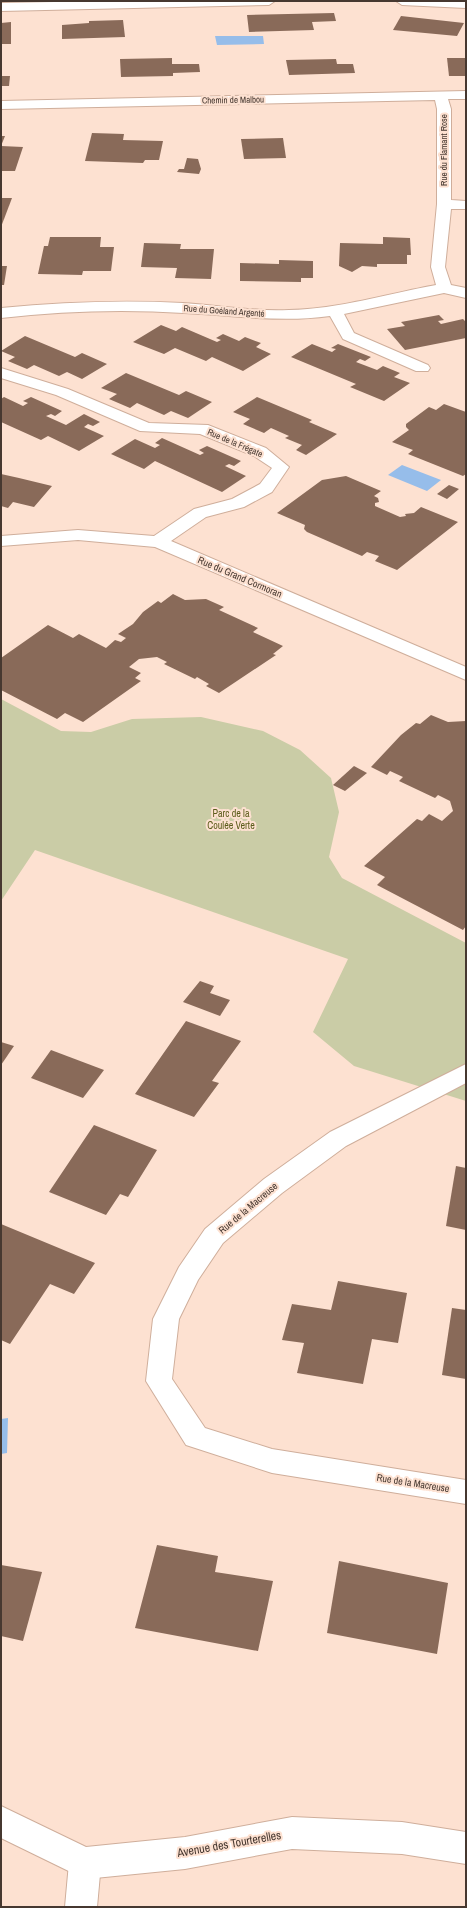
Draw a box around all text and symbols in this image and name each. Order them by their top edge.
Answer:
street label: Chemin de Malbou [202,93,264,107]
street label: Rue du Flamant Rose [438,114,450,186]
street label: Rue du Goéland Argenté [183,302,265,320]
street label: Rue de la Frégate [205,426,265,460]
street label: Rue du Grand Cormoran [196,553,284,601]
park label: Parc de la Coulée Verte [207,807,255,832]
street label: Rue de la Macreuse [216,1179,281,1237]
street label: Rue de la Macreuse [376,1471,451,1495]
street label: Avenue des Tourterelles [175,1827,282,1861]

